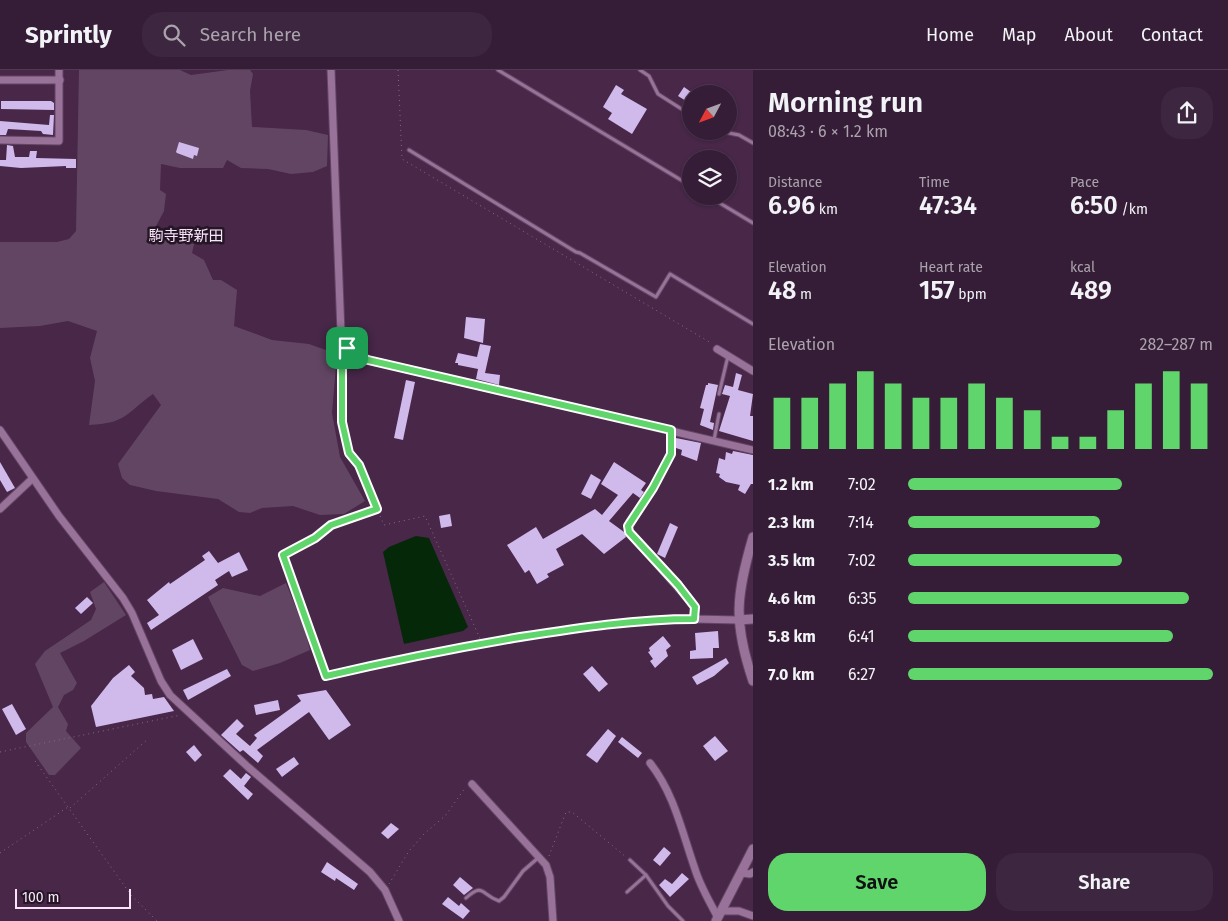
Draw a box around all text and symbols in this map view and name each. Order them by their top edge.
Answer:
search box [142,12,492,57]
text: Sprintly [25,21,112,49]
icon: search [160,21,188,49]
text: Search here [200,23,301,46]
text: Home [926,24,974,46]
text: Map [1002,24,1036,46]
text: About [1064,24,1113,46]
text: Contact [1141,24,1203,46]
north arrow [682,85,738,140]
map controls [682,85,737,205]
text: Morning run [768,86,923,119]
button: share [1161,87,1213,139]
text: 08:43 · 6 × 1.2 km [768,122,888,141]
button: layers [682,150,737,205]
text: Distance [768,174,822,191]
text: Time [919,174,950,191]
text: Pace [1070,174,1099,191]
text: 6.96 [768,191,815,221]
text: 47:34 [919,191,977,221]
text: 6:50 [1070,191,1118,221]
text: km [815,201,838,218]
text: /km [1118,201,1148,218]
district label: 駒寺野新田 [148,227,224,245]
text: Elevation [768,259,827,276]
text: Heart rate [919,259,983,276]
text: kcal [1070,259,1095,276]
text: 48 [768,276,796,306]
text: 157 [919,276,954,306]
text: 489 [1070,276,1112,306]
text: m [796,286,812,303]
text: bpm [954,286,987,303]
pin [326,327,368,369]
icon: arrive [333,334,361,362]
text: Elevation [768,335,835,354]
text: 282–287 m [1140,335,1213,354]
text: 1.2 km [768,475,814,494]
text: 7:02 [848,475,876,494]
text: 2.3 km [768,513,815,532]
text: 7:14 [848,513,874,532]
text: 3.5 km [768,551,815,570]
text: 7:02 [848,551,876,570]
text: 4.6 km [768,589,816,608]
text: 6:35 [848,589,877,608]
text: 5.8 km [768,627,816,646]
text: 6:41 [848,627,875,646]
text: 7.0 km [768,665,815,684]
text: 6:27 [848,665,875,684]
button: Save [768,853,986,911]
button: Share [996,853,1213,911]
scale bar [15,886,131,909]
text: 100 m [22,889,59,906]

